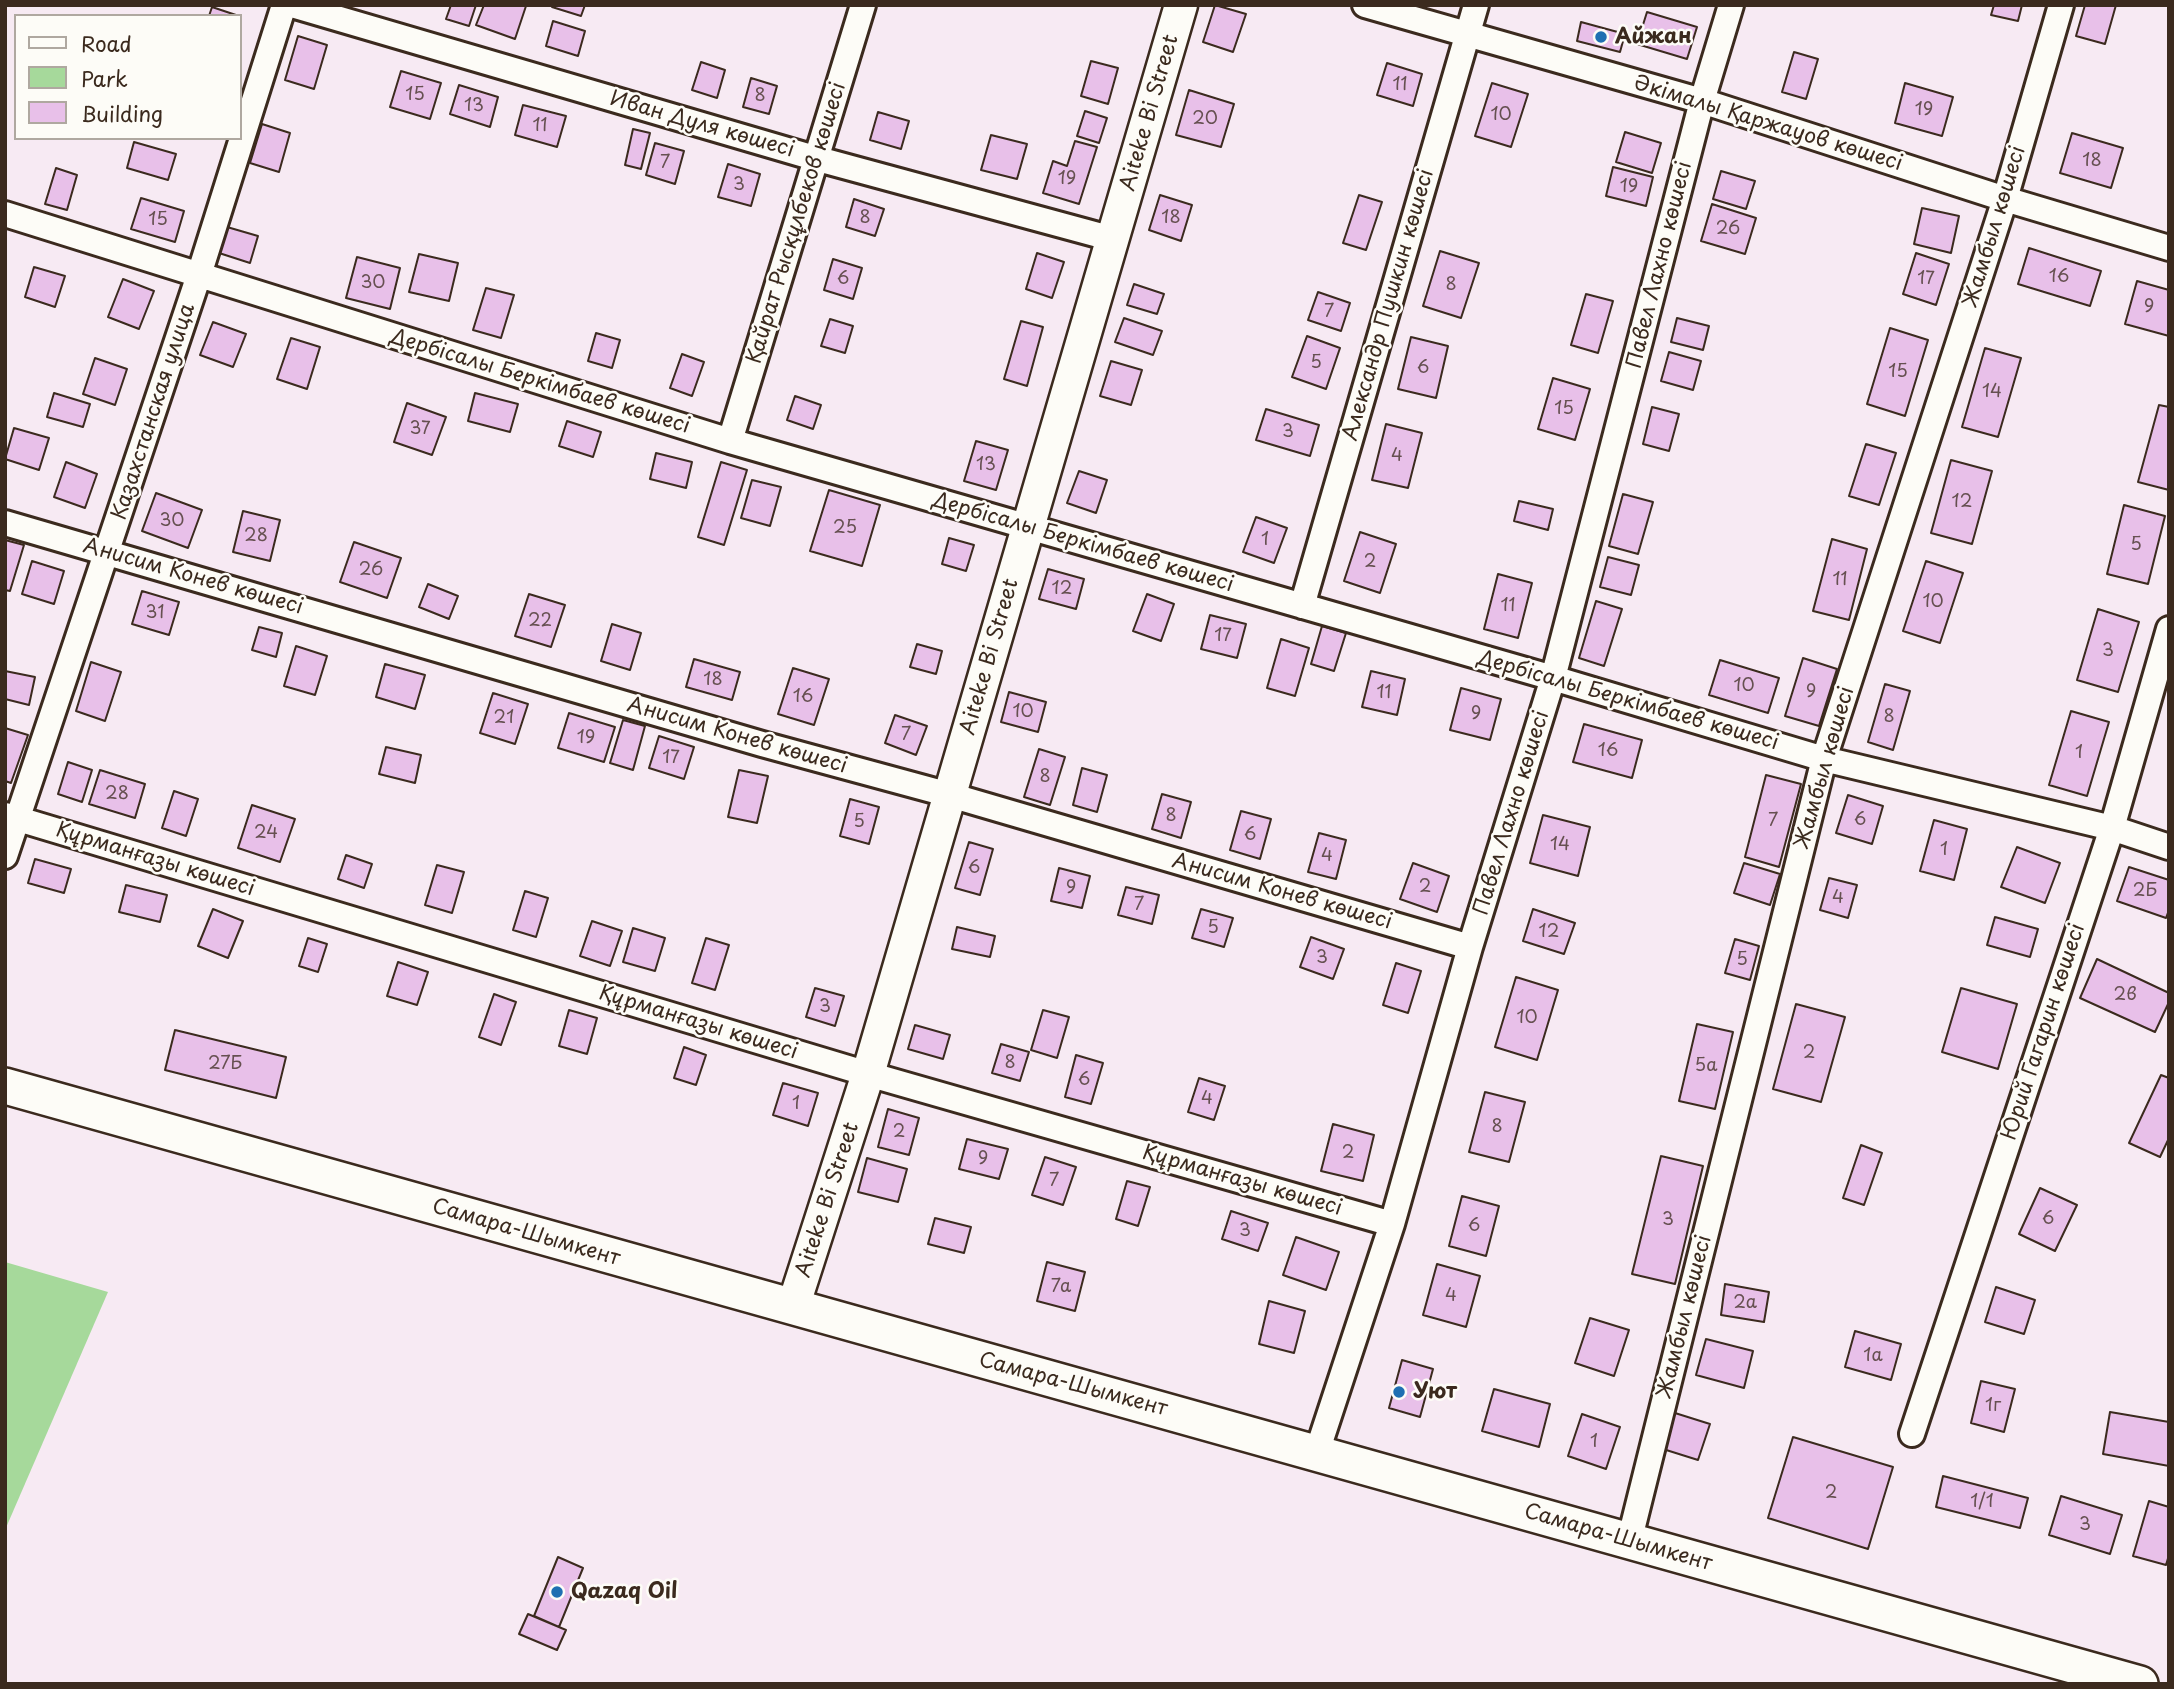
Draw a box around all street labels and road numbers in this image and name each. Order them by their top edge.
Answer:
street label: Aiteke Bi Street [1116,32,1184,194]
street label: Әкімалы Қаржауов көшесі [1631,71,1905,177]
street label: Қайрат Рысқұлбеков көшесі [742,79,852,367]
street label: Иван Дуля көшесі [607,87,797,163]
street label: Жамбыл көшесі [1958,143,2032,311]
street label: Павел Лахно көшесі [1622,159,1698,371]
street label: Александр Пушкин көшесі [1338,166,1440,444]
street label: Казахстанская улица [107,301,201,523]
street label: Дербісалы Беркімбаев көшесі [387,324,693,440]
street label: Дербісалы Беркімбаев көшесі [929,488,1237,598]
street label: Анисим Конев көшесі [80,534,306,620]
street label: Aiteke Bi Street [956,576,1024,738]
street label: Дербісалы Беркімбаев көшесі [1474,646,1782,756]
street label: Жамбыл көшесі [1790,684,1860,852]
street label: Анисим Конев көшесі [624,693,850,779]
street label: Павел Лахно көшесі [1469,708,1555,918]
street label: Құрманғазы көшесі [52,818,258,902]
street label: Анисим Конев көшесі [1169,849,1395,935]
street label: Юрий Гагарин көшесі [1997,921,2091,1143]
street label: Құрманғазы көшесі [595,981,801,1065]
street label: Aiteke Bi Street [791,1119,865,1281]
street label: Құрманғазы көшесі [1139,1140,1345,1222]
street label: Самара-Шымкент [429,1194,623,1272]
street label: Жамбыл көшесі [1652,1233,1718,1401]
street label: Самара-Шымкент [976,1348,1170,1422]
street label: Самара-Шымкент [1521,1499,1715,1577]

